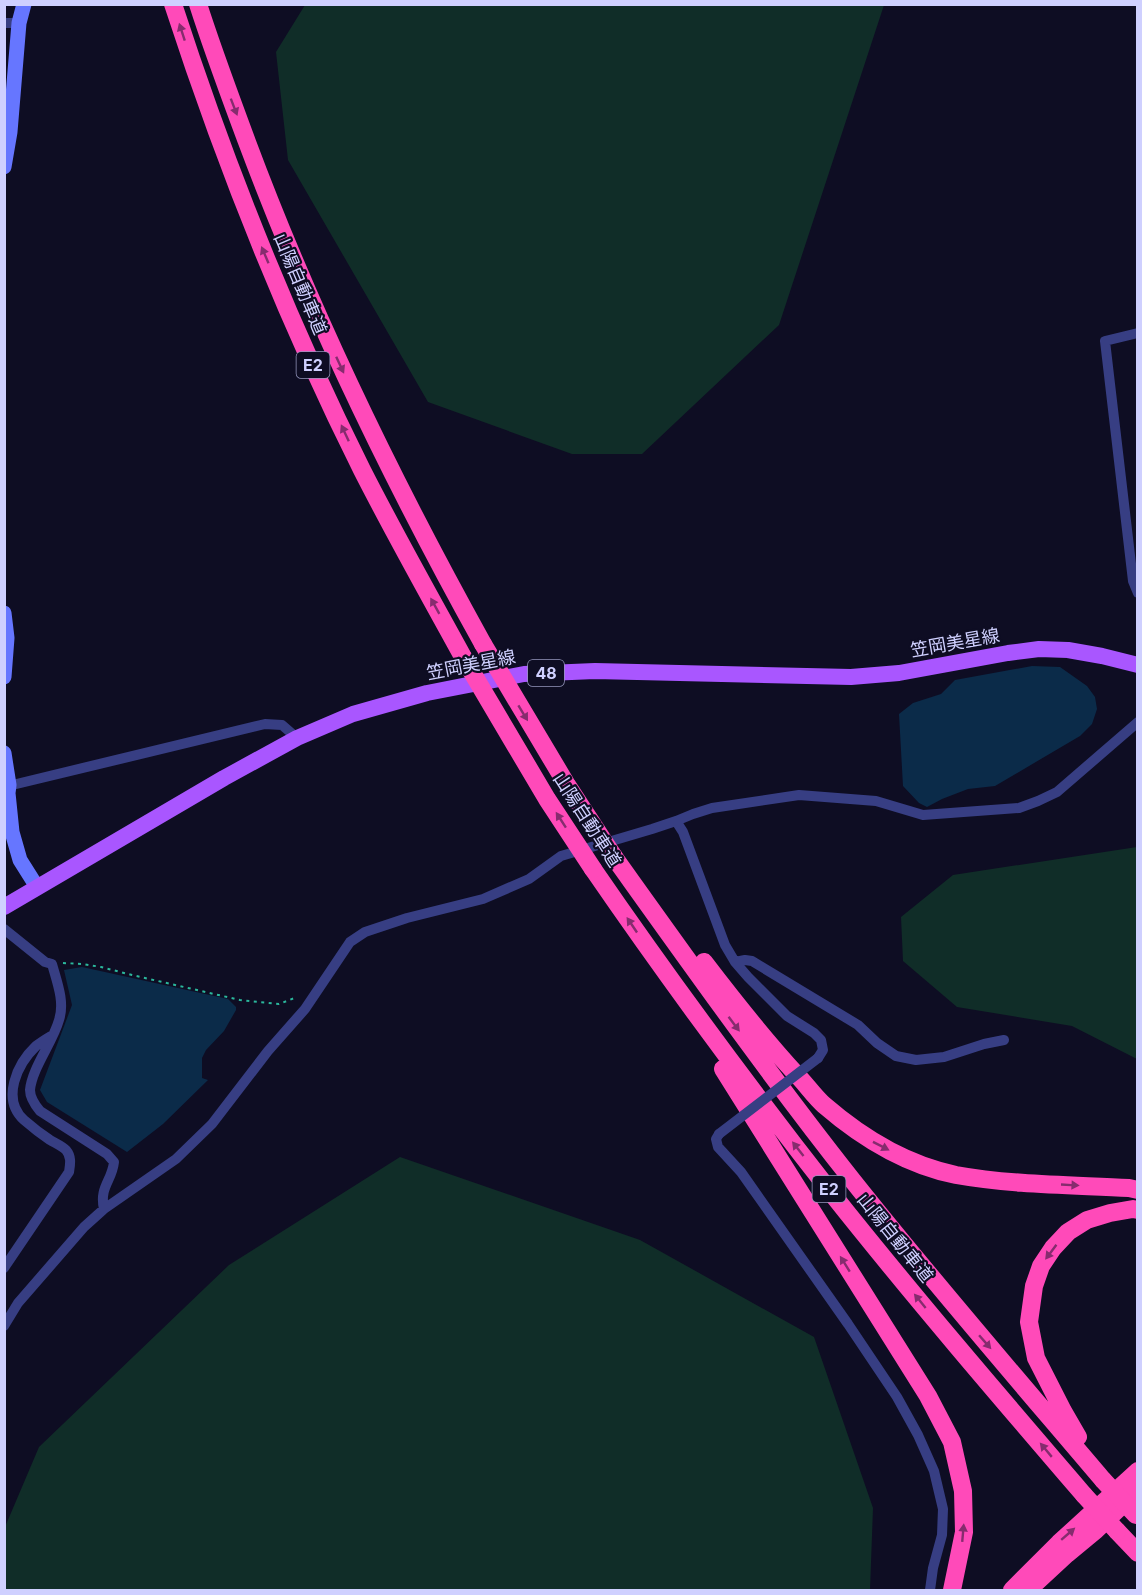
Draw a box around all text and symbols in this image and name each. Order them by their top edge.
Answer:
one-way arrow [176,23,186,41]
one-way arrow [229,98,239,116]
street label: 山陽自動車道 [270,230,331,338]
one-way arrow [260,246,270,264]
road number: E2 [296,352,330,378]
one-way arrow [335,356,344,373]
one-way arrow [340,425,349,442]
one-way arrow [430,597,440,614]
street label: 笠岡美星線 [909,624,1001,661]
street label: 笠岡美星線 [425,646,517,683]
road number: 48 [528,660,564,686]
one-way arrow [518,705,529,721]
street label: 山陽自動車道 [549,769,626,871]
one-way arrow [555,813,567,829]
one-way arrow [626,918,638,934]
one-way arrow [728,1016,740,1032]
one-way arrow [792,1141,805,1157]
one-way arrow [873,1141,890,1150]
road number: E2 [812,1176,846,1202]
one-way arrow [1061,1180,1080,1189]
street label: 山陽自動車道 [853,1189,938,1286]
one-way arrow [1045,1243,1057,1259]
one-way arrow [840,1256,851,1272]
one-way arrow [914,1294,927,1309]
one-way arrow [978,1334,991,1349]
one-way arrow [1040,1443,1053,1458]
one-way arrow [958,1524,968,1543]
one-way arrow [1060,1528,1075,1541]

